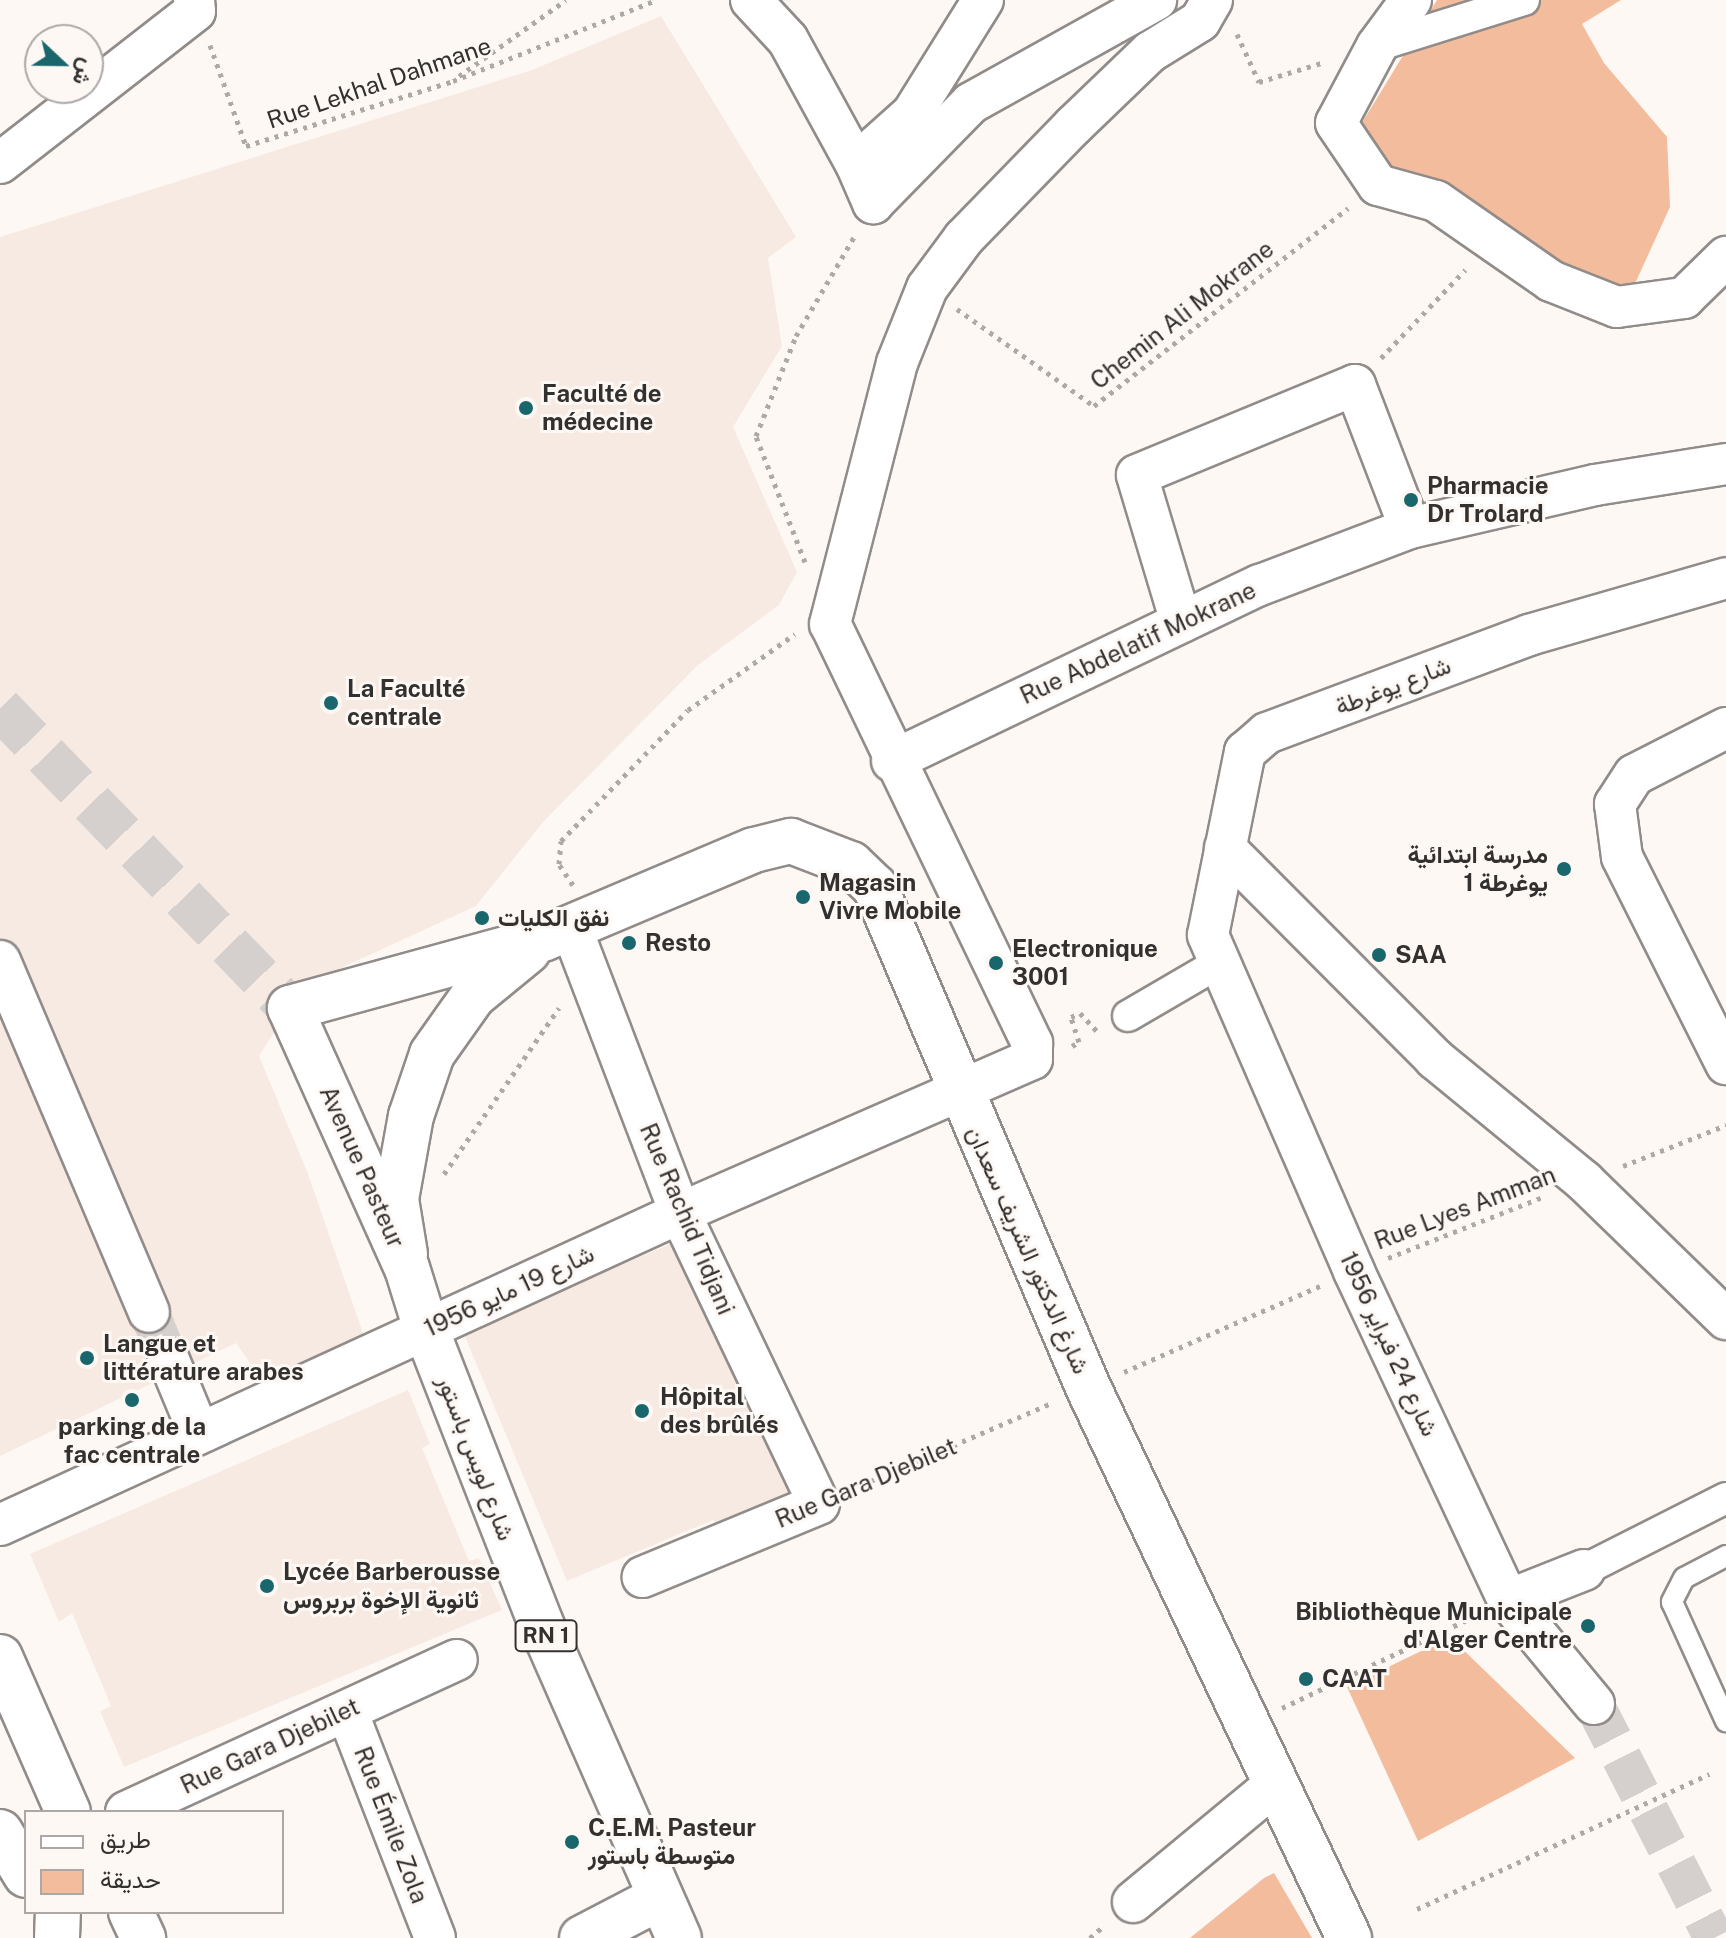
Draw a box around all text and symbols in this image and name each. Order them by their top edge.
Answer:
north arrow [24,24,104,104]
street label: Rue Lekhal Dahmane [263,31,495,135]
text: ش [67,55,101,89]
street label: Chemin Ali Mokrane [1085,235,1279,395]
place label: Faculté de médecine [542,380,662,436]
marker: Faculté de médecine [517,399,535,417]
place label: Pharmacie Dr Trolard [1427,472,1549,528]
marker: Pharmacie Dr Trolard [1402,491,1420,509]
street label: Rue Abdelatif Mokrane [1015,576,1261,710]
street label: شارع يوغرطة [1331,651,1455,721]
place label: La Faculté centrale [347,675,466,731]
marker: La Faculté centrale [322,694,340,712]
place label: مدرسة ابتدائية يوغرطة 1 [1407,841,1548,897]
marker: مدرسة ابتدائية يوغرطة 1 [1555,860,1573,878]
place label: Magasin Vivre Mobile [819,869,961,925]
marker: Magasin Vivre Mobile [794,888,812,906]
place label: نفق الكليات [498,904,609,932]
marker: نفق الكليات [473,909,491,927]
place label: Resto [645,929,711,957]
marker: Resto [620,934,638,952]
place label: Electronique 3001 [1012,935,1158,991]
place label: SAA [1395,941,1447,969]
marker: SAA [1370,946,1388,964]
marker: Electronique 3001 [987,954,1005,972]
street label: Avenue Pasteur [313,1081,411,1253]
street label: Rue Rachid Tidjani [634,1119,740,1319]
street label: شارغ الدكتور الشريف سعدان [960,1122,1096,1378]
street label: Rue Lyes Amman [1370,1160,1560,1256]
street label: شارع 19 مايو 1956 [419,1239,599,1343]
street label: شارع 24 فبراير 1956 [1334,1247,1444,1441]
place label: Langue et littérature arabes [103,1330,304,1386]
marker: Langue et littérature arabes [78,1349,96,1367]
street label: شارع لويس باستور [431,1371,521,1545]
place label: Hôpital des brûlés [660,1383,779,1439]
marker: parking de la fac centrale [123,1391,141,1409]
marker: Hôpital des brûlés [631,1400,653,1422]
place label: parking de la fac centrale [58,1413,206,1469]
street label: Rue Gara Djebilet [771,1432,961,1534]
place label: Lycée Barberousse ثانوية الإخوة بربروس [283,1558,500,1614]
marker: Lycée Barberousse ثانوية الإخوة بربروس [258,1577,276,1595]
place label: Bibliothèque Municipale d'Alger Centre [1295,1598,1572,1654]
marker: Bibliothèque Municipale d'Alger Centre [1579,1617,1597,1635]
road number: RN 1 [514,1618,578,1654]
place label: CAAT [1322,1665,1387,1693]
marker: CAAT [1297,1670,1315,1688]
street label: Rue Gara Djebilet [176,1692,364,1800]
street label: Rue Émile Zola [348,1742,434,1908]
legend [24,1810,284,1914]
place label: C.E.M. Pasteur متوسطة باستور [588,1814,756,1870]
text: طريق [100,1825,151,1853]
marker: C.E.M. Pasteur متوسطة باستور [563,1833,581,1851]
text: حديقة [100,1865,161,1893]

